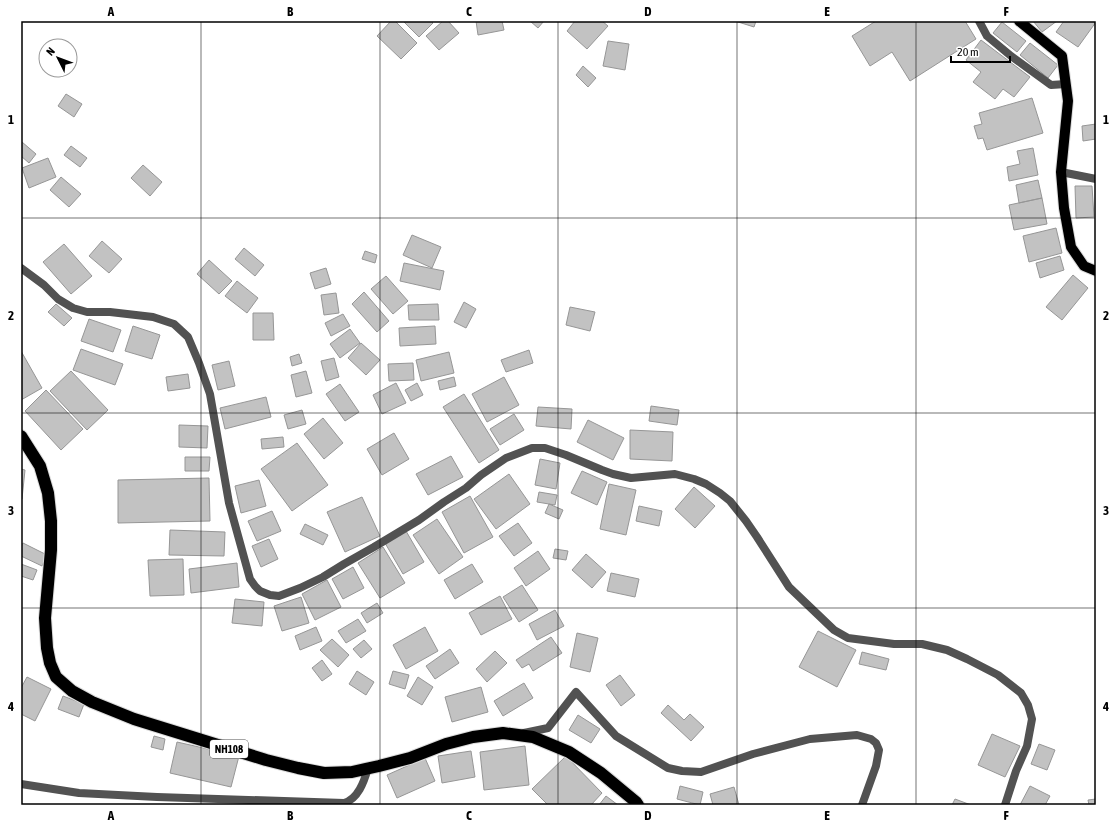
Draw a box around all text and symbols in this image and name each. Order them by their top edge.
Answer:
text: A [107,4,115,19]
text: B [287,4,294,19]
text: C [466,4,472,19]
text: D [644,4,652,19]
text: E [824,4,830,19]
text: F [1003,4,1009,19]
north arrow [38,38,78,78]
scale bar [951,38,1010,64]
text: N [44,45,57,58]
text: 20 m [957,45,979,59]
text: 1 [8,112,14,127]
text: 1 [1103,112,1109,127]
text: 2 [8,308,14,323]
text: 2 [1103,308,1109,323]
text: 3 [8,503,14,518]
text: 3 [1103,503,1109,518]
text: 4 [7,699,14,714]
text: 4 [1102,699,1109,714]
road number: NH108 [210,740,248,758]
text: A [107,808,115,823]
text: B [287,808,294,823]
text: C [466,808,472,823]
text: D [644,808,652,823]
text: E [824,808,830,823]
text: F [1003,808,1009,823]

